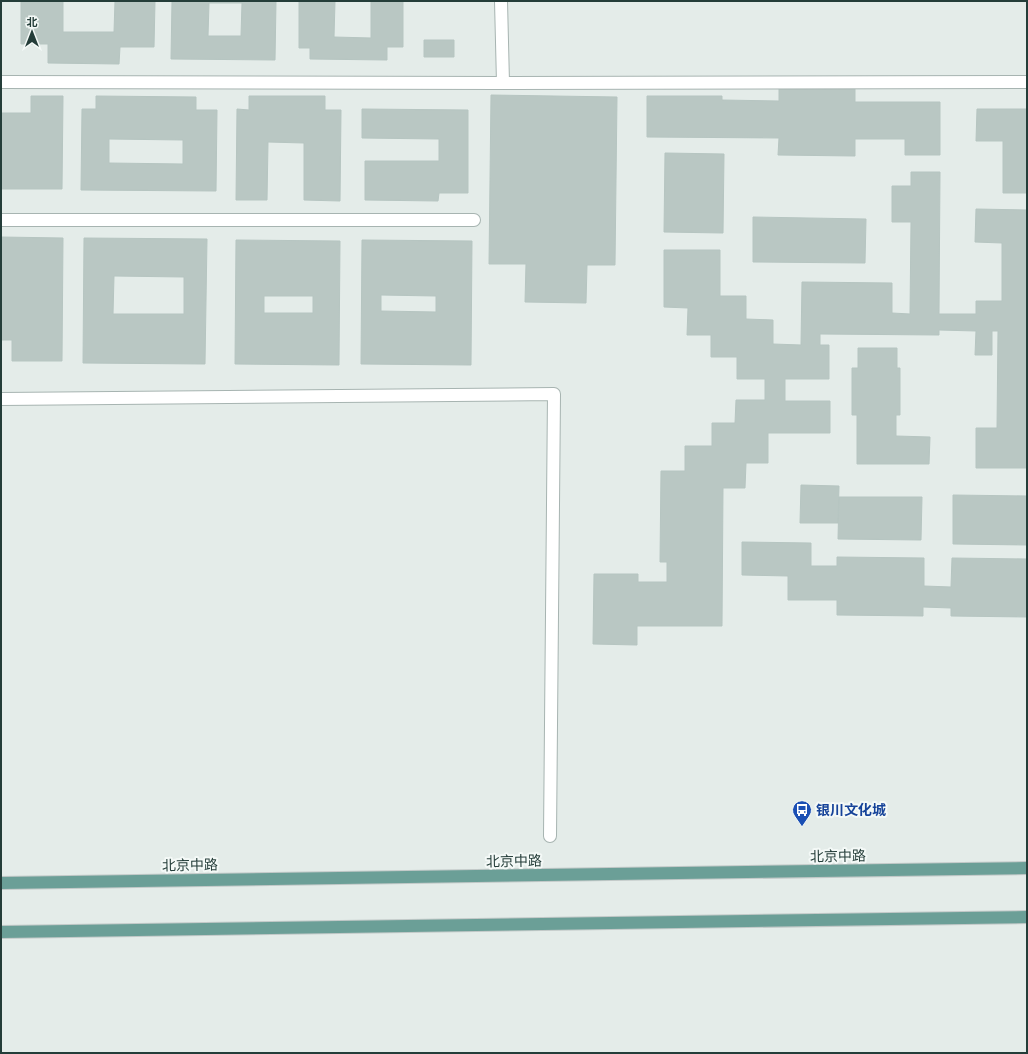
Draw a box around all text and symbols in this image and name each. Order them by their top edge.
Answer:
north arrow [12,12,52,52]
text: 北 [27,15,38,29]
bus stop icon: 银川文化城 [791,799,813,827]
place label: 银川文化城 [816,801,886,819]
street label: 北京中路 [810,847,866,865]
street label: 北京中路 [486,852,542,870]
street label: 北京中路 [162,856,218,874]

